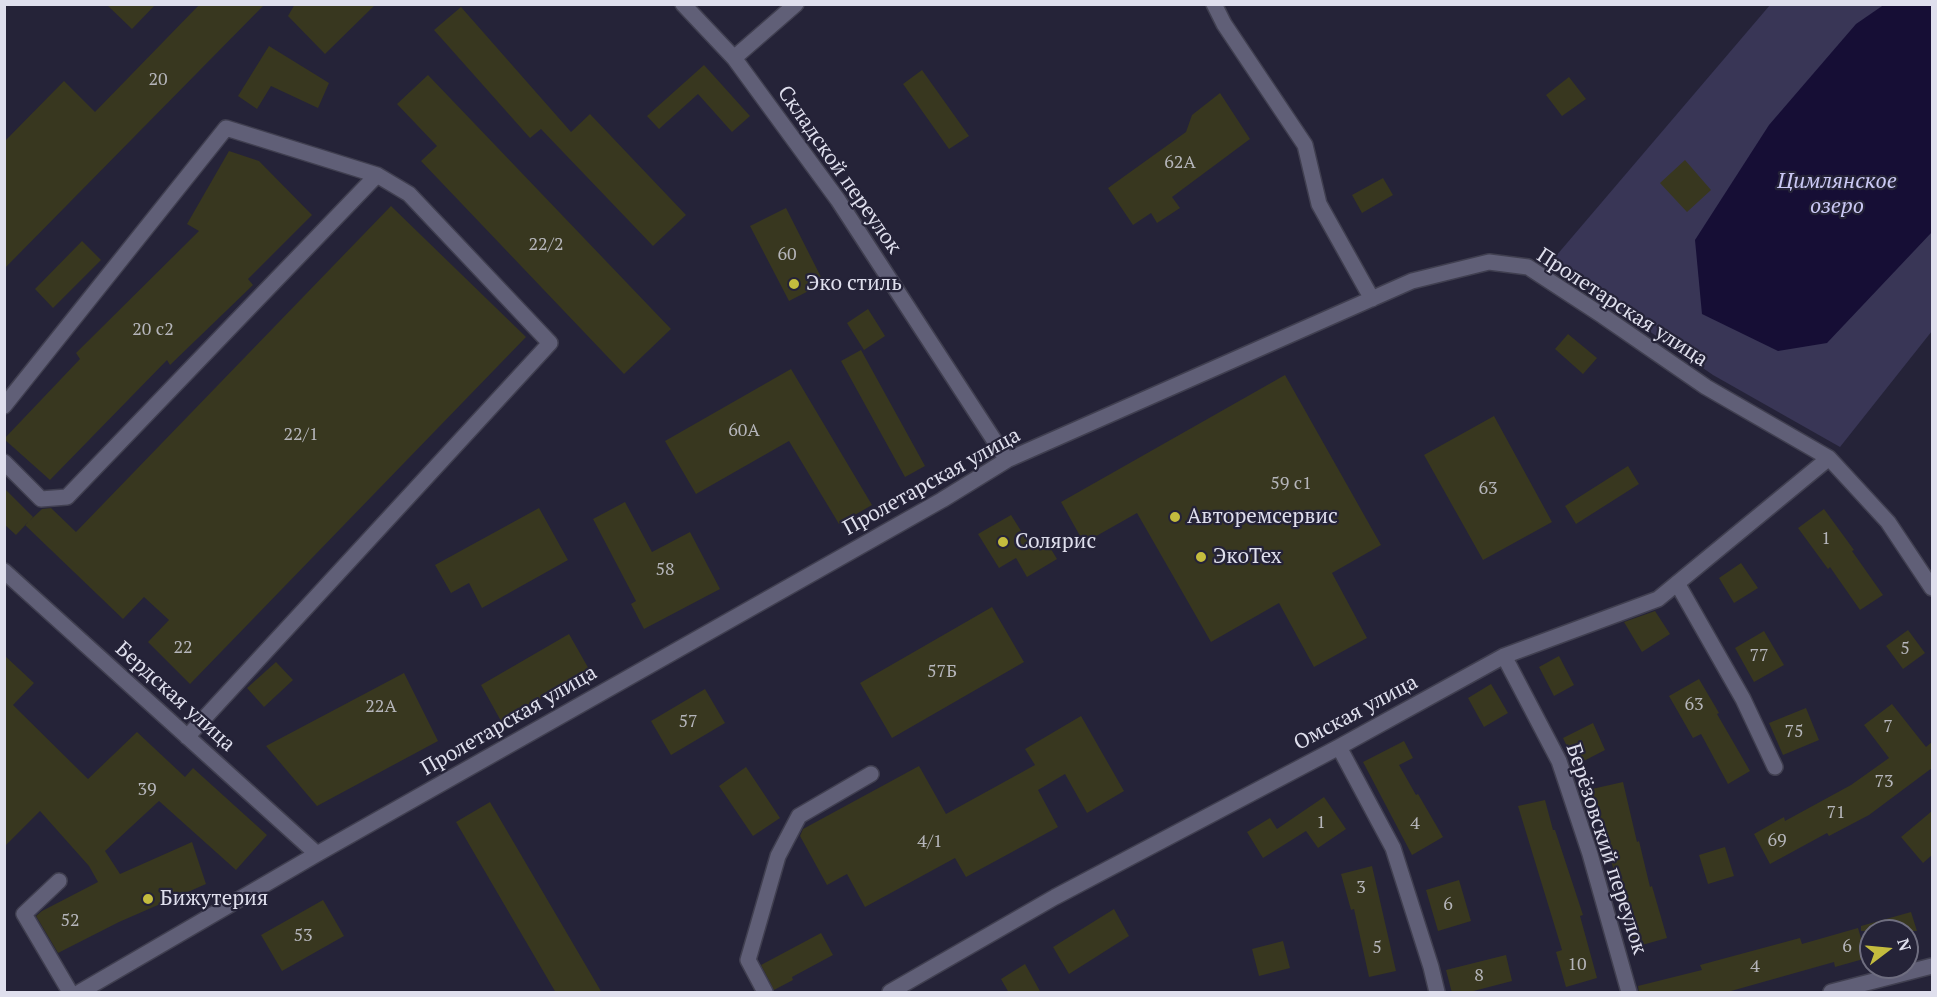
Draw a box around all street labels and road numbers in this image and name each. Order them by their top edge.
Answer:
street label: Складской переулок [772,81,906,259]
street label: Пролетарская улица [1532,243,1712,373]
street label: Пролетарская улица [839,423,1025,541]
street label: Бердская улица [110,637,240,757]
street label: Пролетарская улица [417,660,601,782]
street label: Омская улица [1290,670,1422,756]
street label: Берёзовский переулок [1560,740,1652,958]

